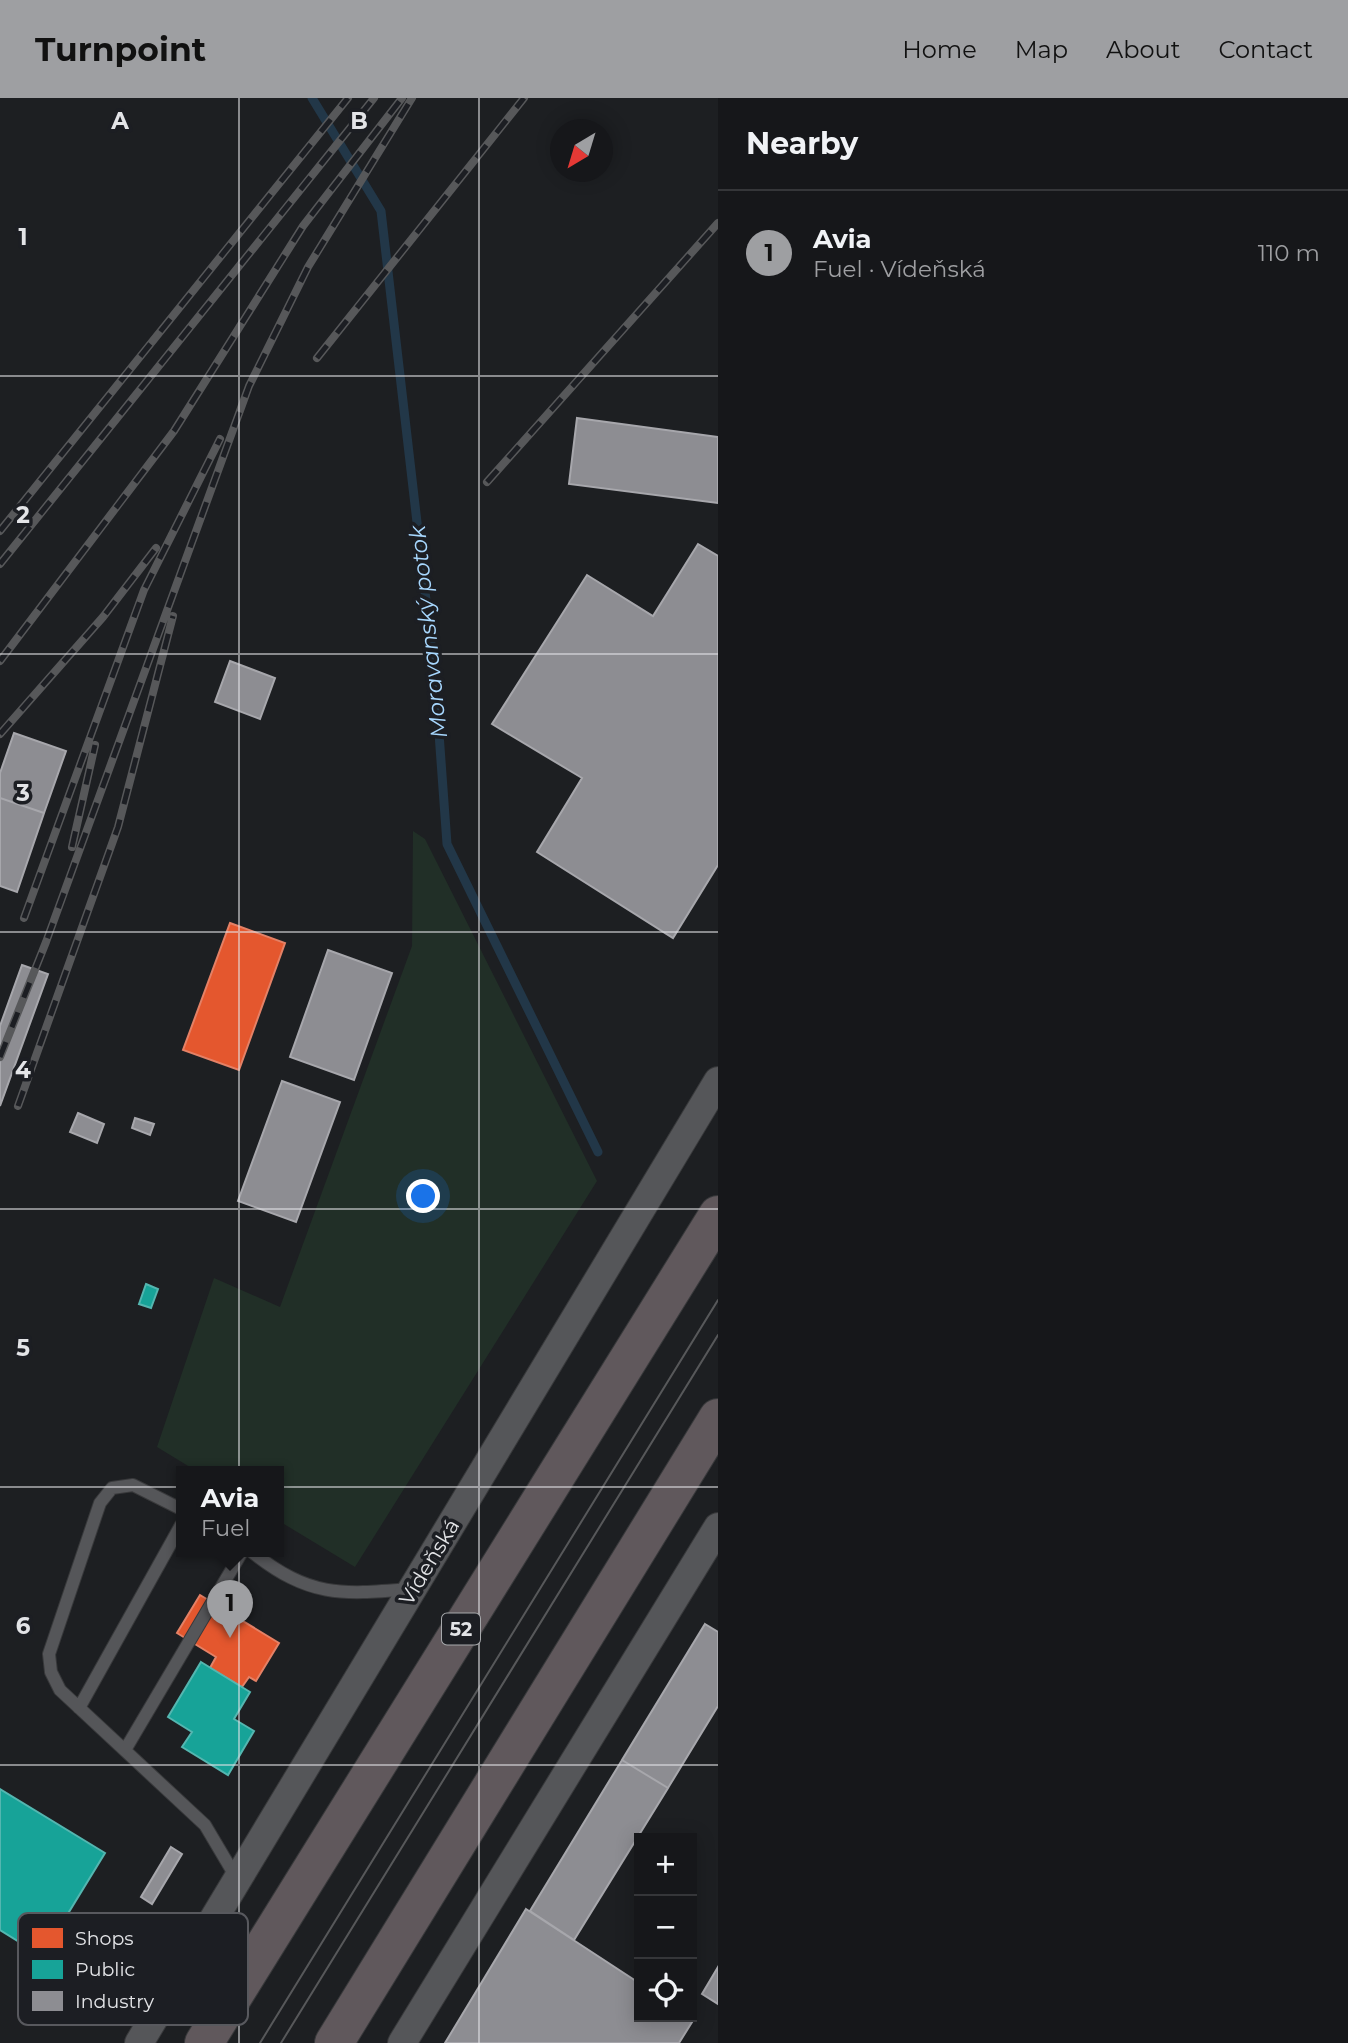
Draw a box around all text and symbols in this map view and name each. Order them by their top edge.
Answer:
text: Turnpoint [35,29,206,69]
text: Home [902,35,977,64]
text: Map [1015,35,1068,64]
text: About [1106,35,1180,64]
text: Contact [1218,35,1313,64]
text: A [110,107,129,135]
text: B [350,107,368,135]
north arrow [550,119,613,182]
text: Nearby [746,125,858,162]
text: 1 [18,223,28,251]
text: Avia [813,223,872,255]
text: 1 [764,239,774,267]
text: 110 m [1258,239,1320,267]
text: Fuel · Vídeňská [813,255,986,283]
text: 2 [16,501,30,529]
water label: Moravanský potok [403,523,453,740]
text: 3 [15,779,30,807]
text: 4 [15,1056,31,1084]
your location [406,1179,440,1213]
text: 5 [16,1334,30,1362]
popup [176,1466,284,1557]
text: Avia [201,1482,259,1514]
text: Fuel [201,1514,250,1542]
street label: Vídeňská [394,1514,464,1610]
pin: 1 [207,1580,253,1638]
text: 6 [16,1612,31,1640]
road number: 52 [442,1614,480,1644]
map controls [634,1833,697,2022]
button: + [634,1833,697,1896]
button: − [634,1896,697,1959]
legend [18,1913,248,2025]
text: Shops [75,1927,134,1950]
text: Public [75,1958,135,1981]
button: locate [634,1959,697,2022]
text: Industry [75,1990,155,2013]

